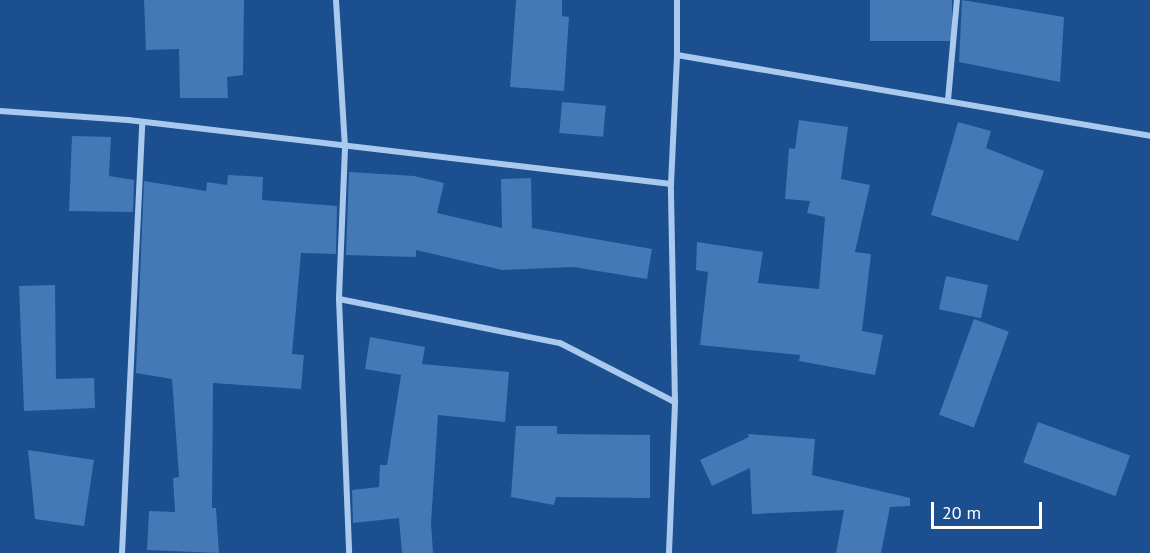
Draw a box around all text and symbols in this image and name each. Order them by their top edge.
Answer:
scale bar [934,490,1045,528]
text: 20 m [942,501,981,524]

